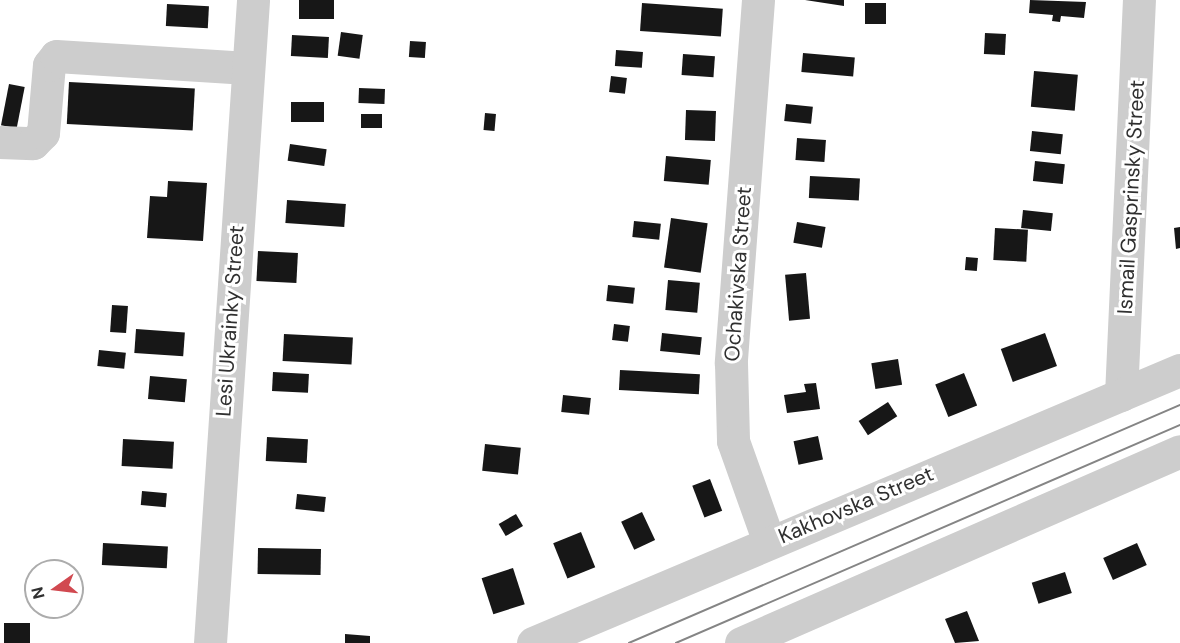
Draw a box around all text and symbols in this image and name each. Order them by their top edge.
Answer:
street label: Ismail Gasprinsky Street [1112,79,1150,315]
street label: Ochakivska Street [719,186,757,362]
street label: Lesi Ukrainky Street [211,225,249,417]
street label: Kakhovska Street [775,461,937,549]
north arrow [24,559,84,619]
text: N [26,585,50,601]

